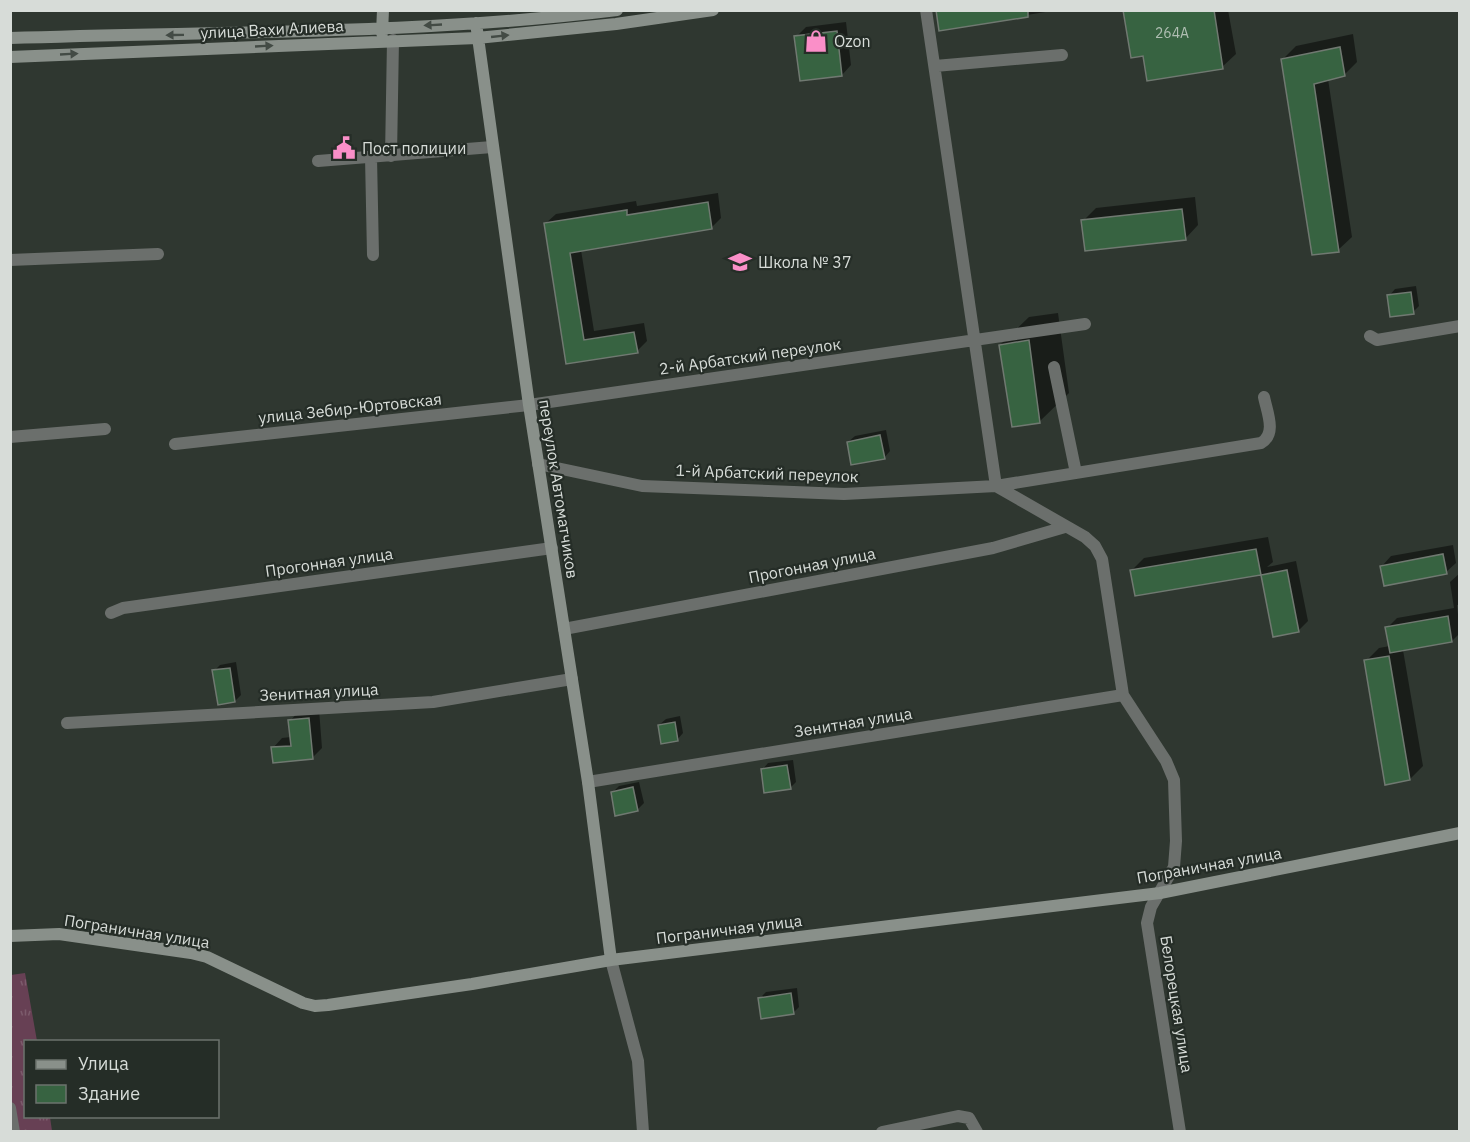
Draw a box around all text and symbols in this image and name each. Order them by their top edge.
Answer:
street label: улица Вахи Алиева [200,15,345,43]
one-way arrow [423,20,442,30]
house number: 264А [1155,24,1189,42]
shop icon: Ozon [803,28,829,54]
one-way arrow [166,30,185,39]
one-way arrow [491,31,510,41]
place label: Ozon [834,31,871,51]
one-way arrow [254,41,273,50]
one-way arrow [59,50,78,59]
public building icon: Пост полиции [331,135,357,161]
place label: Пост полиции [362,138,466,158]
school or university icon: Школа № 37 [727,249,753,275]
place label: Школа № 37 [758,252,852,272]
street label: 2-й Арбатский переулок [658,333,842,379]
street label: улица Зебир-Юртовская [257,388,443,428]
street label: переулок Автоматчиков [535,398,583,580]
street label: 1-й Арбатский переулок [675,460,859,486]
street label: Прогонная улица [264,543,395,581]
street label: Прогонная улица [747,543,878,587]
street label: Зенитная улица [259,679,380,705]
street label: Зенитная улица [793,703,914,741]
street label: Пограничная улица [1135,842,1283,888]
street label: Пограничная улица [63,910,212,952]
street label: Пограничная улица [655,910,804,948]
street label: Белорецкая улица [1156,934,1198,1074]
legend [24,1040,219,1118]
text: Улица [78,1052,129,1075]
text: Здание [78,1082,140,1105]

